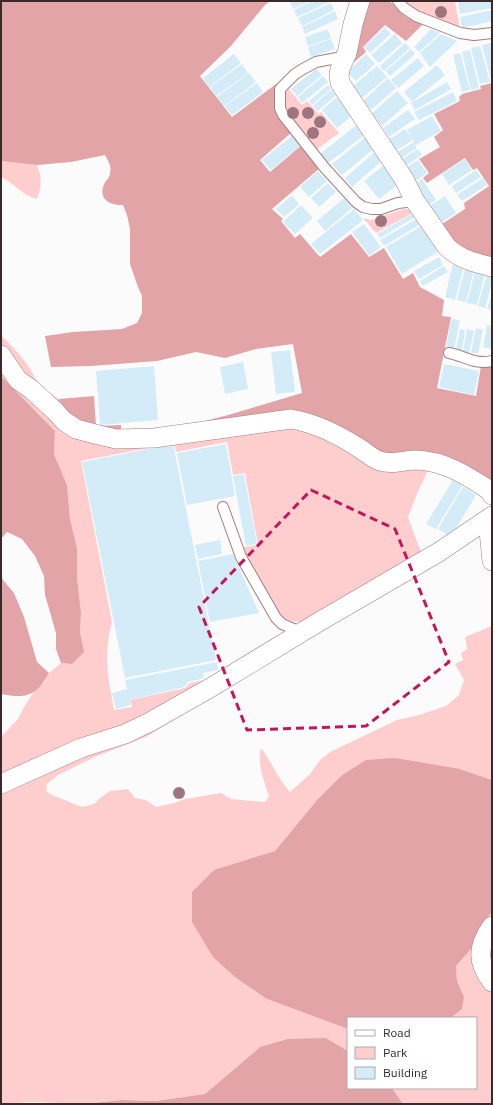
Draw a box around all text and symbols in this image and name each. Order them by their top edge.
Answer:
legend [347,1017,477,1089]
text: Road [383,1025,411,1040]
text: Park [383,1045,408,1060]
text: Building [383,1065,428,1080]

